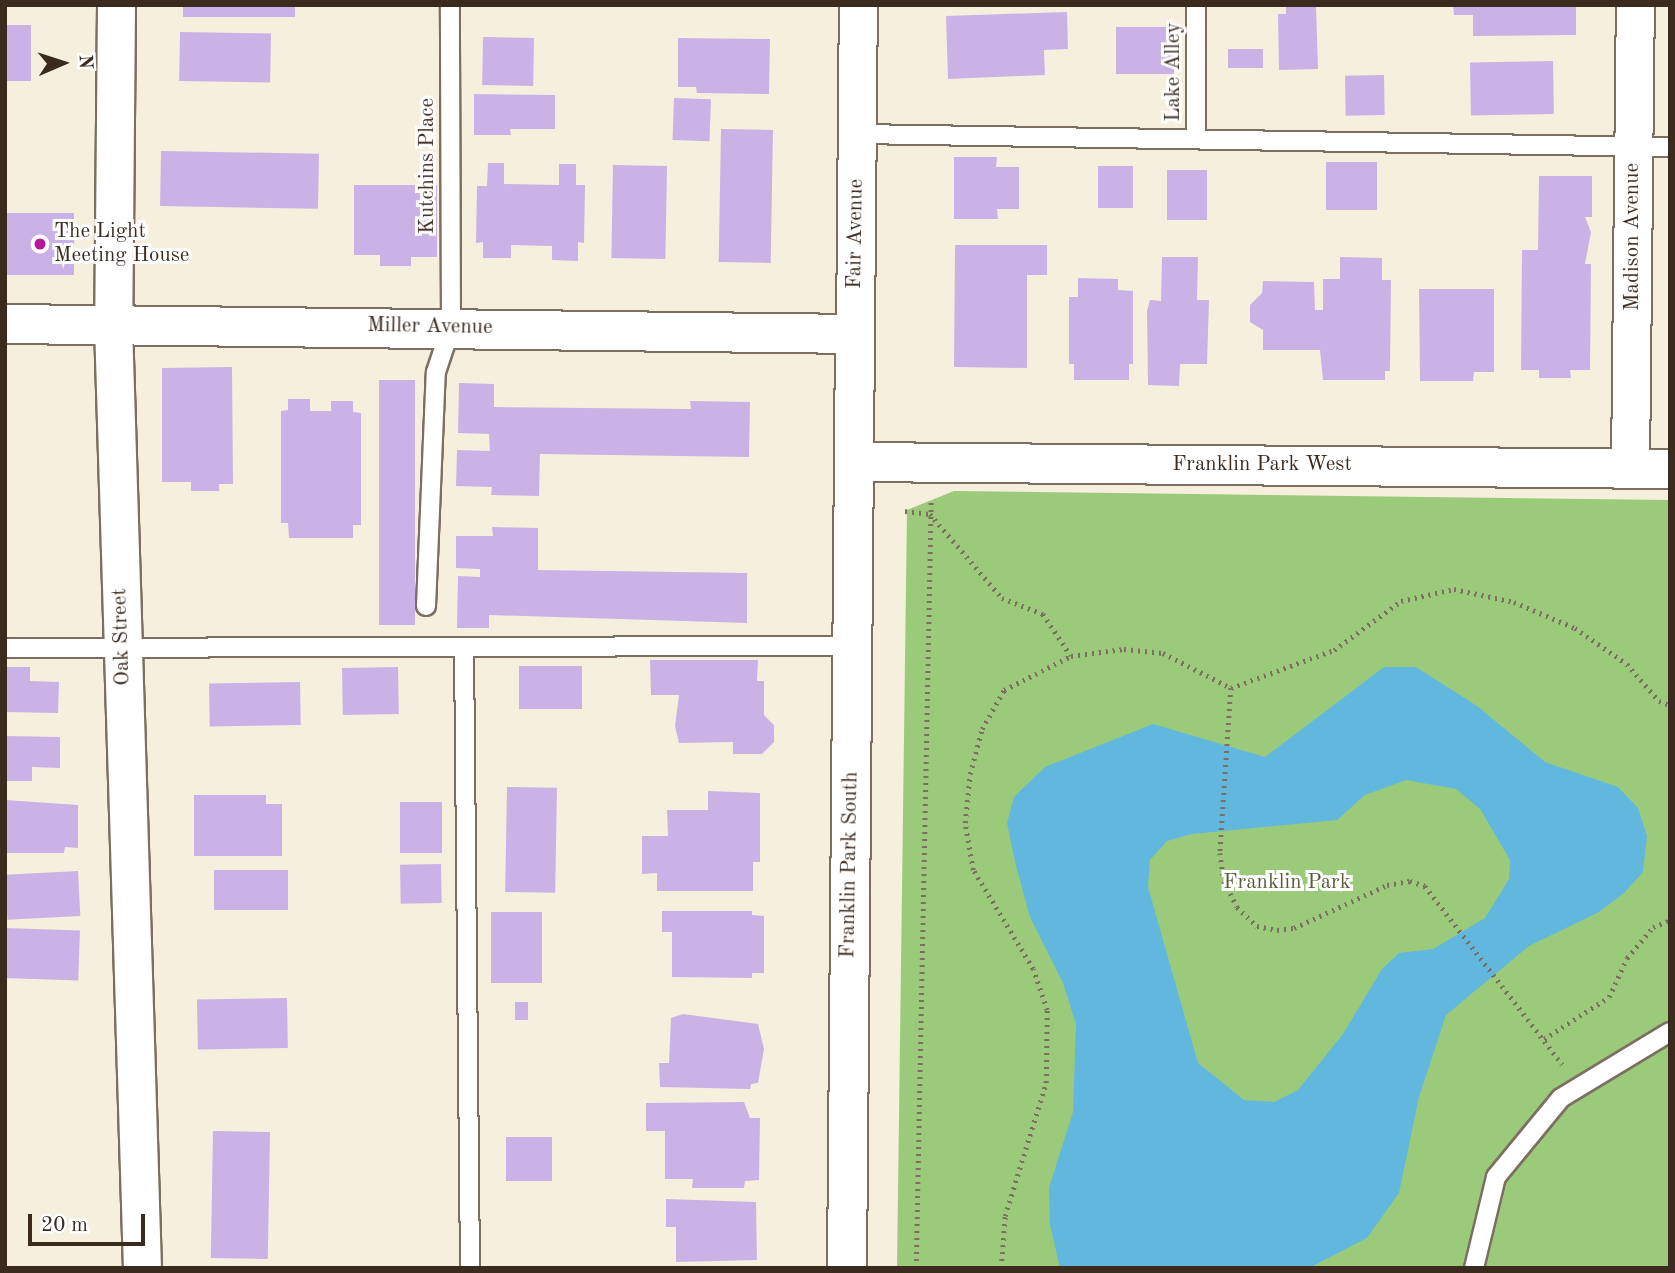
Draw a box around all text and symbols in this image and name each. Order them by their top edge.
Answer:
street label: Lake Alley [1161,22,1187,122]
north arrow [28,28,98,98]
text: N [75,54,94,70]
street label: Kutchins Place [415,98,441,234]
street label: Madison Avenue [1620,163,1646,311]
street label: Fair Avenue [842,179,870,289]
place label: The Light Meeting House [54,219,189,269]
marker: The Light Meeting House [32,236,48,252]
street label: Miller Avenue [367,313,493,341]
street label: Franklin Park West [1172,452,1352,478]
street label: Oak Street [108,588,136,686]
street label: Franklin Park South [836,772,864,958]
park label: Franklin Park [1223,870,1351,896]
scale bar [32,1200,149,1244]
text: 20 m [41,1215,88,1236]

